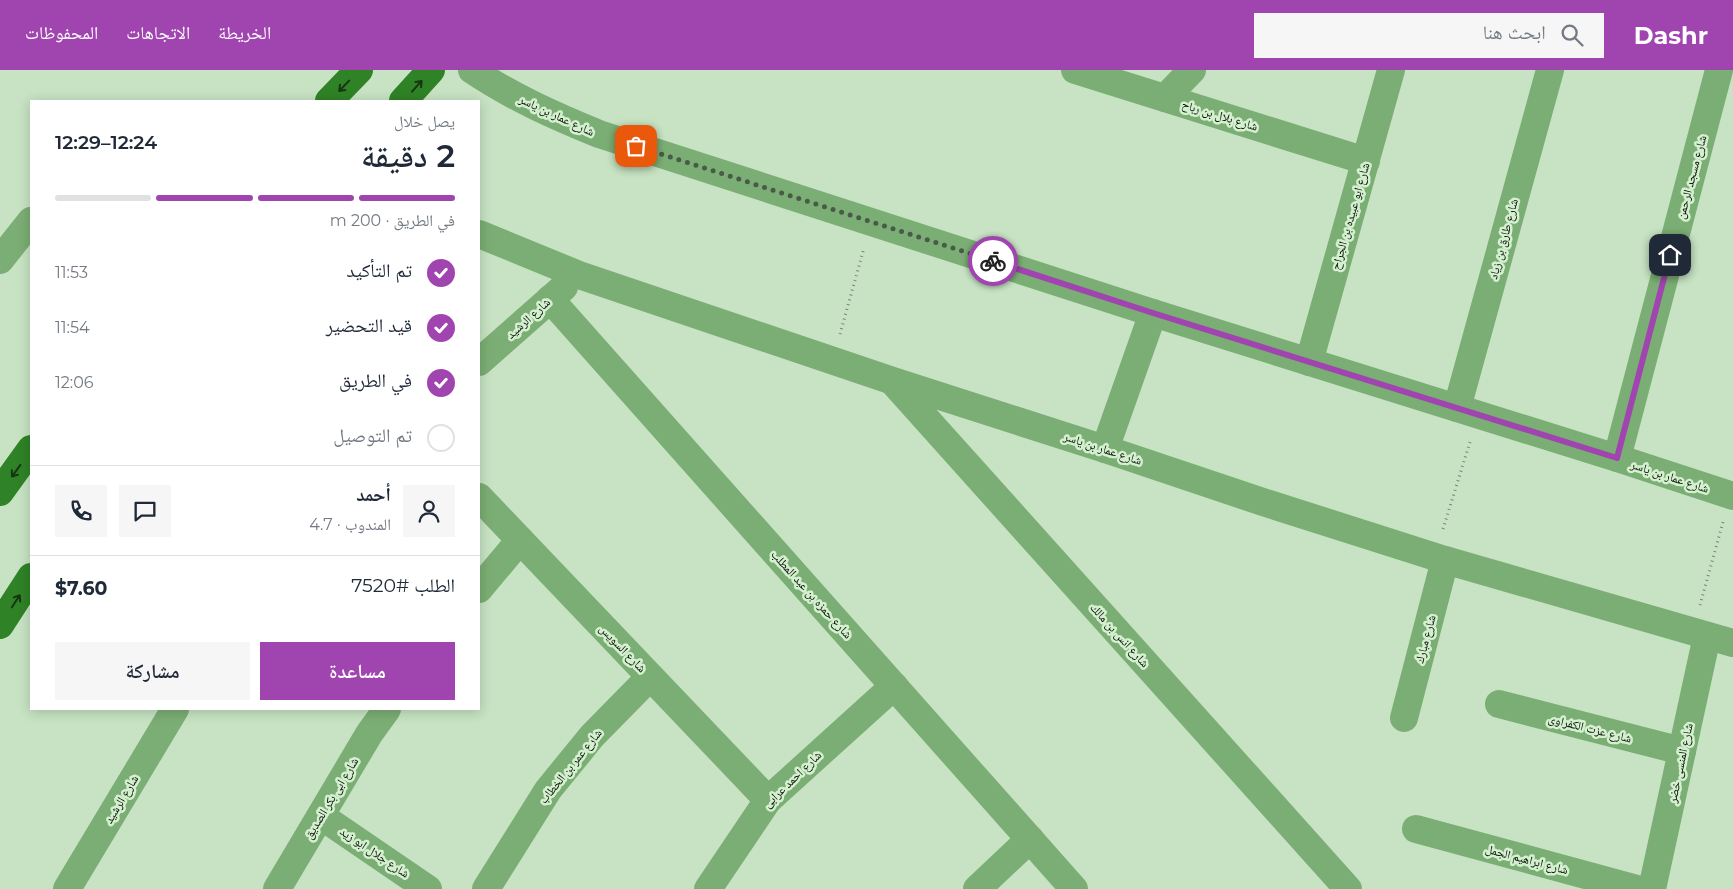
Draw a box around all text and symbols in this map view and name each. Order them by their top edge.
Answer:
search box [1254,13,1604,58]
text: ابحث هنا [1483,21,1546,44]
icon: search [1558,21,1586,49]
text: Dashr [1634,21,1708,50]
text: المحفوظات [25,22,98,44]
text: الاتجاهات [126,22,190,44]
text: الخريطة [218,22,271,44]
one-way arrow [338,79,350,92]
one-way arrow [411,79,423,92]
street label: شارع عمار بن ياسر [516,91,597,140]
street label: شارع بلال بن رباح [1180,96,1260,135]
text: يصل خلال [394,112,455,131]
pin [615,125,657,167]
text: 12:24–12:29 [55,131,157,154]
icon: bag [622,132,650,160]
street label: شارع مسجد الرحمن [1673,133,1710,221]
text: 2 دقيقة [361,136,455,175]
street label: شارع ابو عبيده بن الجراح [1328,161,1373,272]
street label: شارع طارق بن زياد [1485,197,1522,281]
text: في الطريق · 200 m [330,211,455,230]
pin [1649,234,1691,276]
courier [968,236,1018,286]
icon: home [1656,241,1684,269]
icon: bike [979,247,1007,275]
text: تم التأكيد [347,259,412,282]
icon: check [427,259,455,287]
text: 11:53 [55,263,88,282]
street label: شارع الرشيد [503,294,554,342]
text: قيد التحضير [326,314,412,337]
icon: check [427,314,455,342]
text: 11:54 [55,318,90,337]
text: في الطريق [339,369,412,392]
icon: check [427,369,455,397]
text: 12:06 [55,373,94,392]
text: تم التوصيل [333,424,412,447]
street label: شارع عمار بن ياسر [1061,428,1144,469]
street label: شارع عمار بن ياسر [1628,456,1711,497]
one-way arrow [10,464,21,477]
text: أحمد [356,483,391,506]
button: phone [55,485,107,537]
button: chat [119,485,171,537]
button: person [403,485,455,537]
text: المندوب · 4.7 [309,515,391,534]
street label: شارع حمزه بن عبد المطلب [768,547,856,642]
text: الطلب #7520 [351,574,455,597]
text: $7.60 [55,577,108,600]
one-way arrow [11,594,21,608]
street label: شارع انس بن مالك [1087,600,1153,671]
street label: شارع مبارك [1411,613,1440,665]
street label: شارع السويس [596,621,650,676]
button: مشاركة [55,642,250,700]
button: مساعدة [260,642,455,700]
street label: شارع عزت الكفراوى [1546,710,1633,747]
street label: شارع المنسى خضر [1664,722,1697,805]
street label: شارع عمر بن الخطاب [535,726,606,807]
street label: شارع احمد عرابى [760,747,825,811]
street label: شارع ابى بكر الصديق [301,754,362,842]
street label: شارع الرشيد [101,772,142,827]
street label: شارع جلال ابو زيد [337,823,413,882]
street label: شارع ابراهيم الجمل [1484,841,1570,878]

